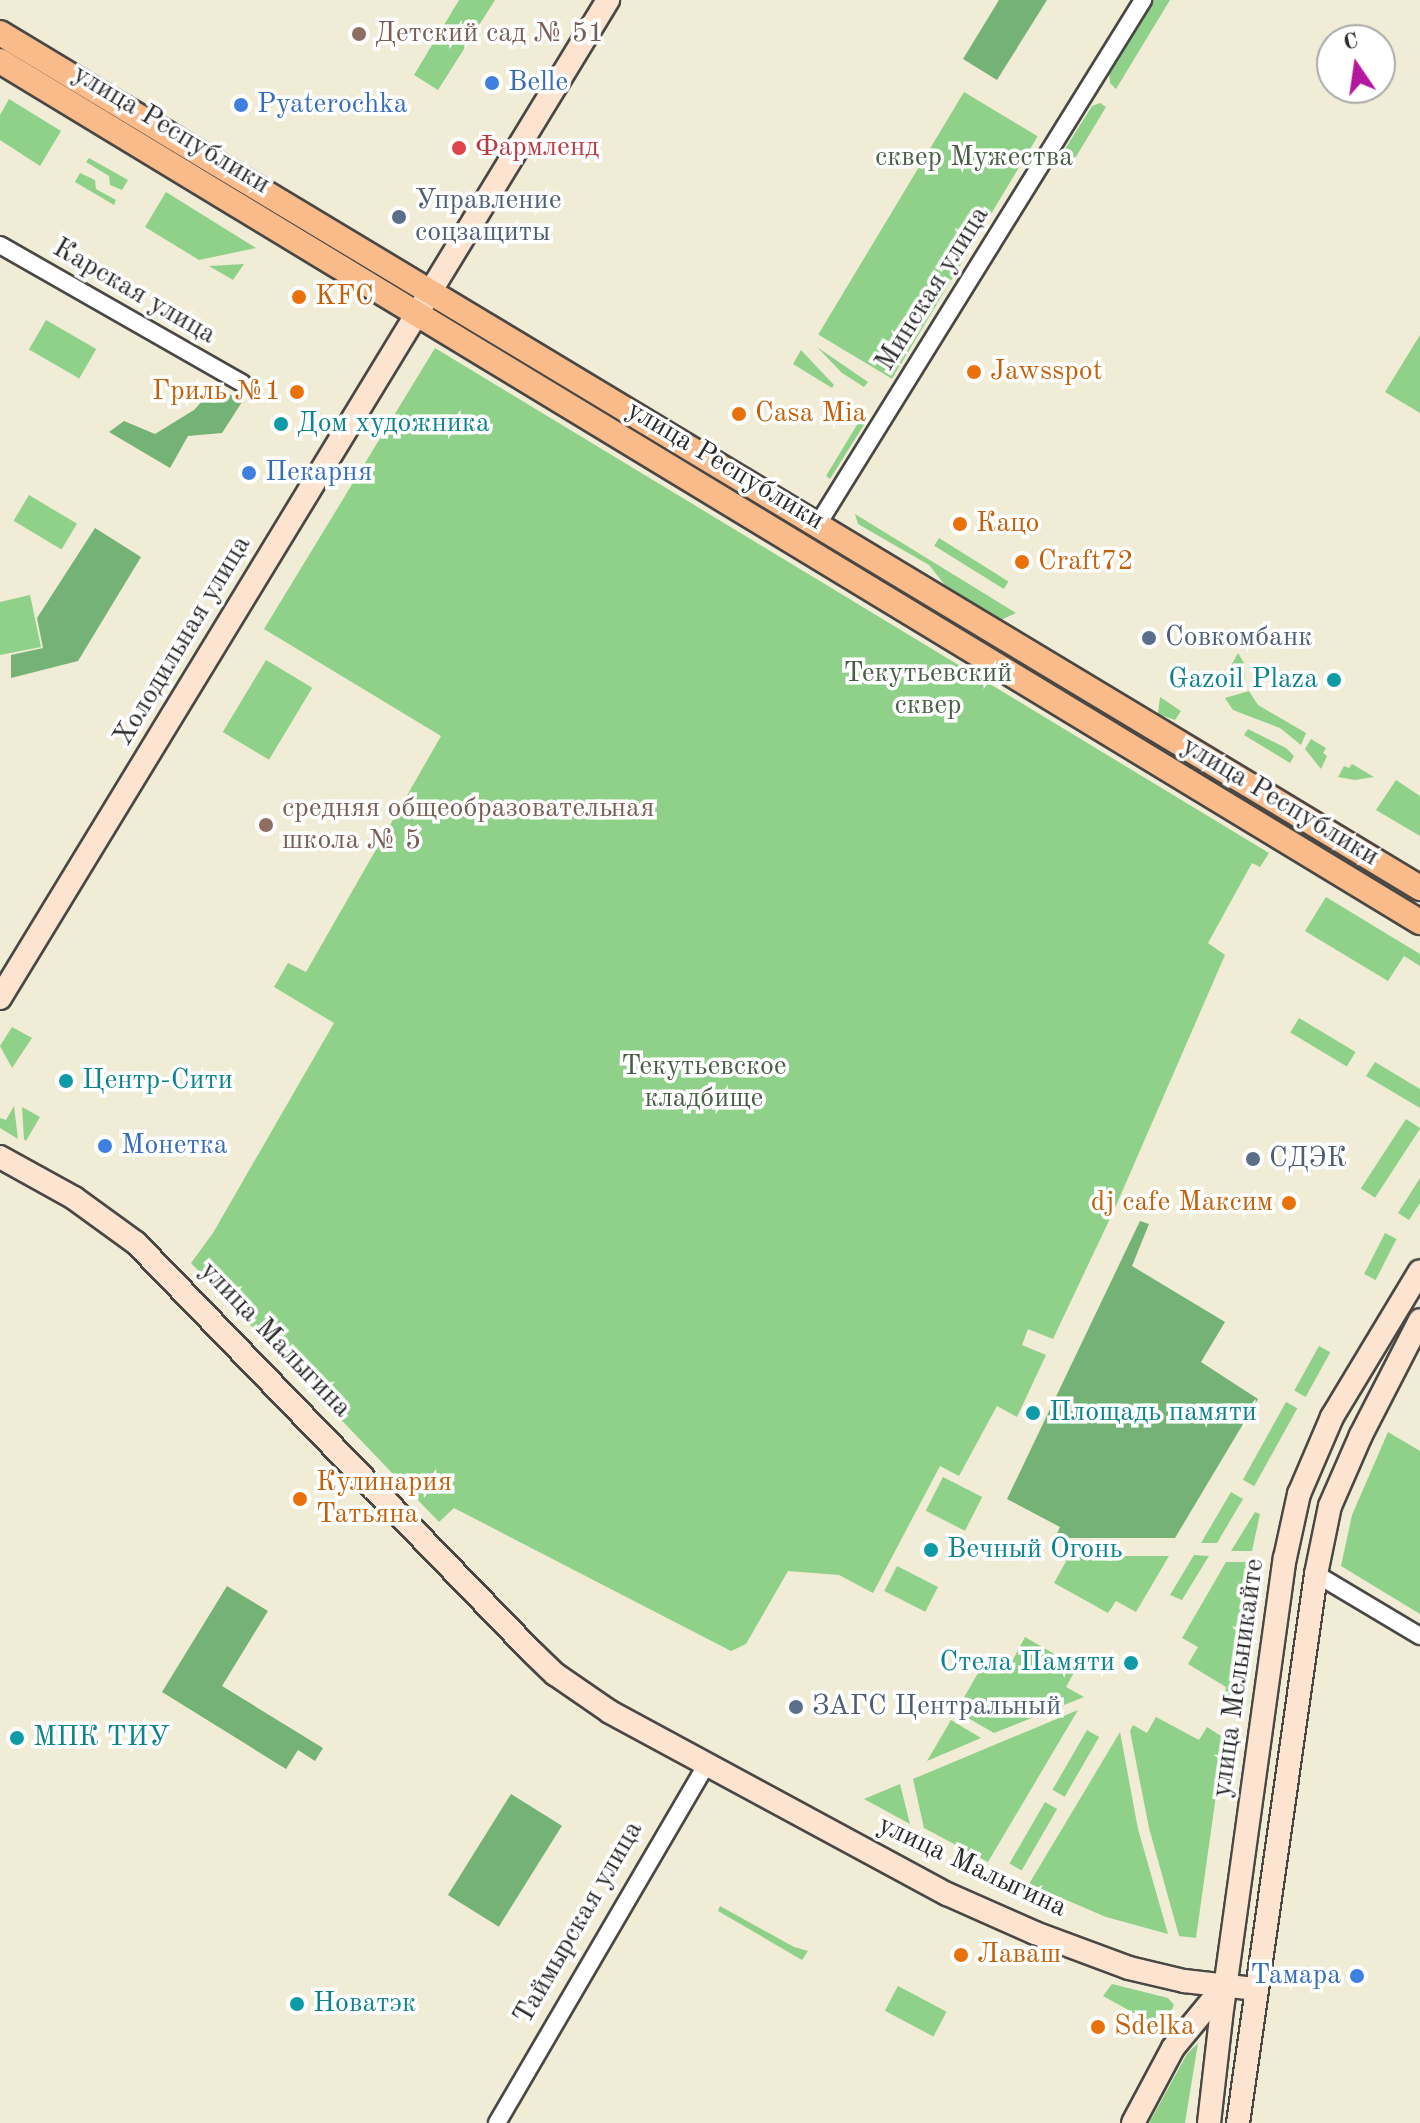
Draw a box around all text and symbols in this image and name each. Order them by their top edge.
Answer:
place label: Детский сад № 51 [375,17,604,51]
north arrow [1316,24,1396,104]
marker: Детский сад № 51 [350,25,368,43]
text: С [1341,30,1361,55]
street label: улица Республики [66,58,276,202]
place label: Belle [508,66,568,100]
marker: Belle [483,74,501,92]
place label: Pyaterochka [257,88,408,122]
marker: Pyaterochka [232,96,250,114]
place label: Фармленд [475,131,599,165]
marker: Фармленд [450,139,468,157]
park label: сквер Мужества [875,141,1073,175]
place label: Управление соцзащиты [415,184,562,250]
street label: Минская улица [869,200,997,378]
marker: Управление соцзащиты [390,208,408,226]
street label: Карская улица [46,232,222,352]
place label: KFC [315,280,374,314]
marker: KFC [290,288,308,306]
place label: Jawsspot [990,355,1103,389]
marker: Jawsspot [965,363,983,381]
place label: Гриль №1 [152,375,281,409]
marker: Гриль №1 [288,383,306,401]
street label: улица Республики [620,394,830,538]
place label: Casa Mia [755,397,866,431]
marker: Casa Mia [730,405,748,423]
place label: Дом художника [297,407,490,441]
marker: Дом художника [272,415,290,433]
place label: Пекарня [265,456,372,490]
marker: Пекарня [240,464,258,482]
place label: Кацо [976,507,1039,541]
marker: Кацо [951,515,969,533]
street label: Холодильная улица [107,530,259,752]
place label: Craft72 [1038,545,1134,579]
marker: Craft72 [1013,553,1031,571]
place label: Совкомбанк [1165,621,1312,655]
marker: Совкомбанк [1140,629,1158,647]
park label: Текутьевский сквер [844,657,1012,723]
place label: Gazoil Plaza [1168,663,1318,697]
marker: Gazoil Plaza [1325,671,1343,689]
street label: улица Республики [1175,730,1385,874]
place label: средняя общеобразовательная школа № 5 [282,792,655,858]
marker: средняя общеобразовательная школа № 5 [257,816,275,834]
park label: Текутьевское кладбище [621,1050,787,1116]
place label: Центр-Сити [82,1064,233,1098]
marker: Центр-Сити [57,1072,75,1090]
place label: Монетка [121,1129,228,1163]
marker: Монетка [96,1137,114,1155]
place label: СДЭК [1269,1142,1347,1176]
marker: СДЭК [1244,1150,1262,1168]
place label: dj cafe Максим [1091,1186,1273,1220]
marker: dj cafe Максим [1280,1194,1298,1212]
street label: улица Малыгина [192,1255,358,1425]
place label: Площадь памяти [1049,1396,1257,1430]
marker: Площадь памяти [1024,1404,1042,1422]
place label: Кулинария Татьяна [316,1466,452,1532]
marker: Кулинария Татьяна [291,1490,309,1508]
place label: Вечный Огонь [947,1533,1123,1567]
marker: Вечный Огонь [922,1541,940,1559]
street label: улица Мельникайте [1206,1556,1272,1800]
place label: Стела Памяти [939,1646,1115,1680]
marker: Стела Памяти [1122,1654,1140,1672]
place label: ЗАГС Центральный [812,1690,1061,1724]
marker: ЗАГС Центральный [787,1698,805,1716]
place label: МПК ТИУ [33,1721,170,1755]
marker: МПК ТИУ [8,1729,26,1747]
street label: улица Малыгина [872,1809,1072,1925]
street label: Таймырская улица [507,1815,651,2031]
place label: Лаваш [977,1938,1061,1972]
marker: Лаваш [952,1946,970,1964]
place label: Тамара [1250,1959,1341,1993]
marker: Тамара [1348,1967,1366,1985]
place label: Новатэк [313,1987,416,2021]
marker: Новатэк [288,1995,306,2013]
place label: Sdelka [1114,2010,1195,2044]
marker: Sdelka [1089,2018,1107,2036]

